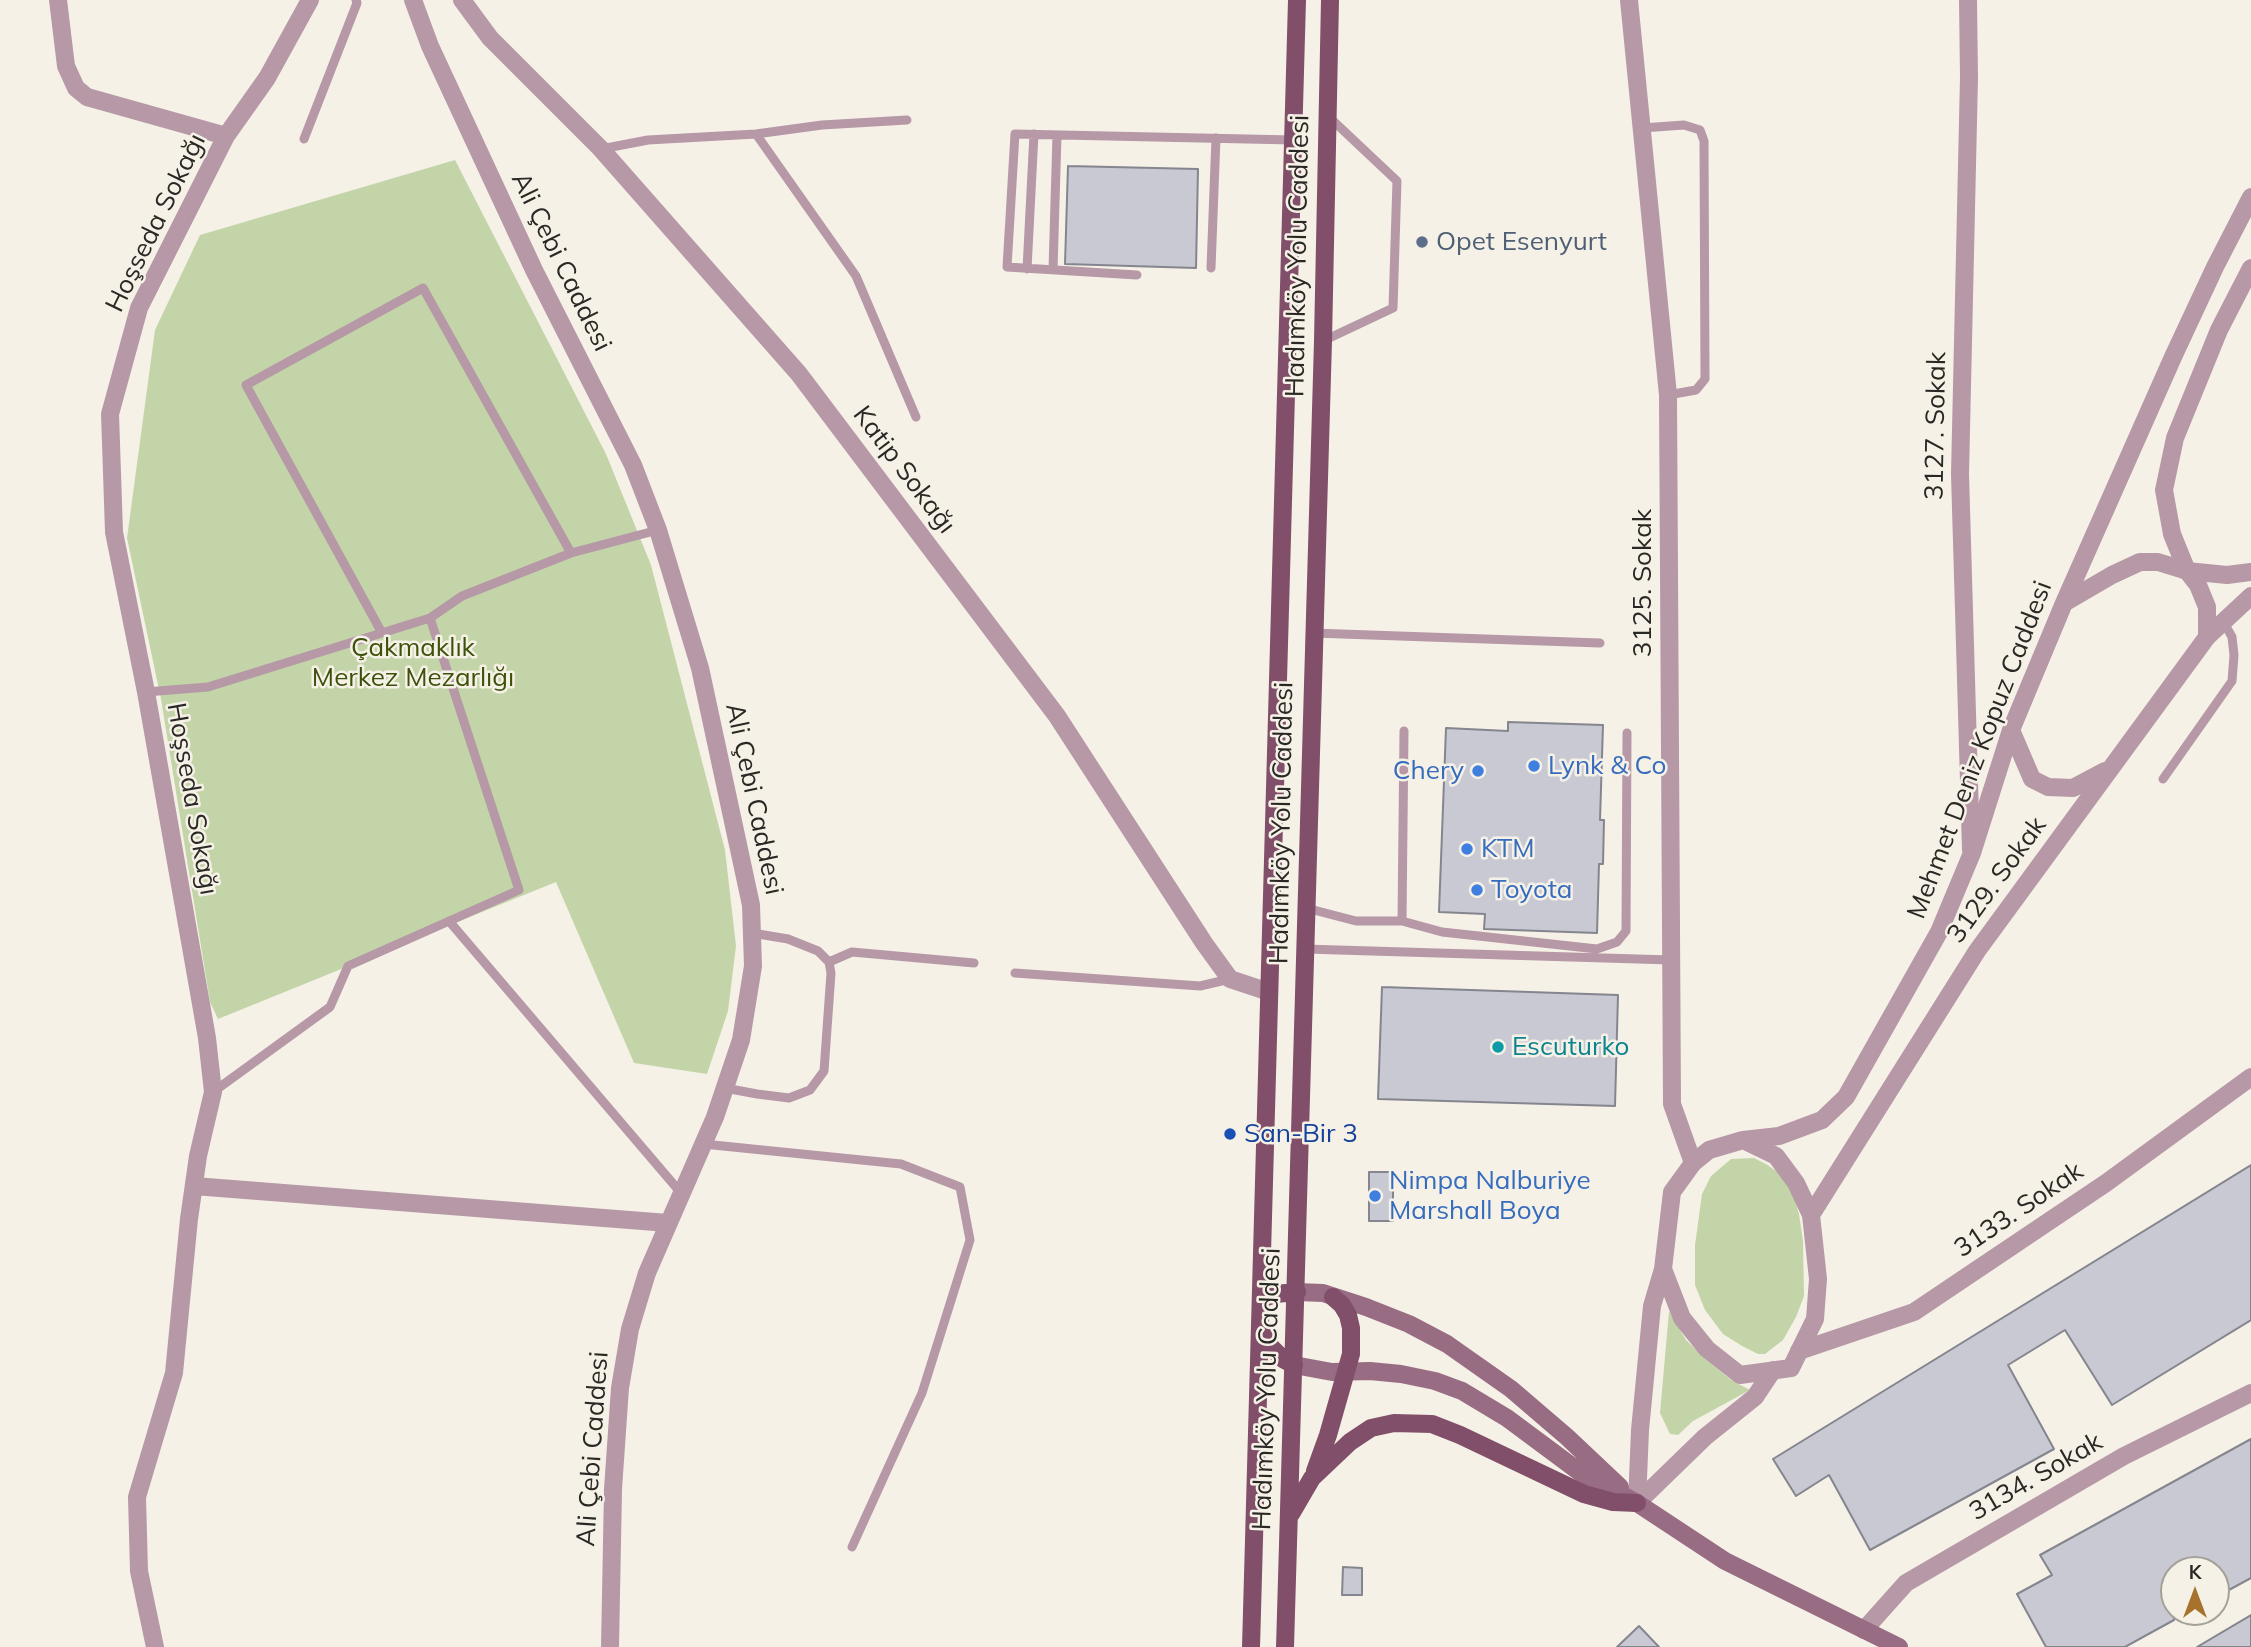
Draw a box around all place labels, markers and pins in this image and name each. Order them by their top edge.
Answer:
place label: Opet Esenyurt [1436,226,1607,258]
marker: Opet Esenyurt [1414,234,1430,250]
place label: Lynk & Co [1548,750,1666,782]
place label: Chery [1393,755,1464,787]
marker: Lynk & Co [1526,758,1542,774]
marker: Chery [1470,763,1486,779]
place label: KTM [1481,833,1535,865]
marker: KTM [1459,841,1475,857]
place label: Toyota [1491,874,1572,906]
marker: Toyota [1469,882,1485,898]
place label: Escuturko [1512,1031,1629,1063]
marker: Escuturko [1490,1039,1506,1055]
place label: San-Bir 3 [1244,1118,1358,1150]
marker: San-Bir 3 [1222,1126,1238,1142]
place label: Nimpa Nalburiye Marshall Boya [1389,1165,1591,1226]
marker: Nimpa Nalburiye Marshall Boya [1367,1188,1383,1204]

